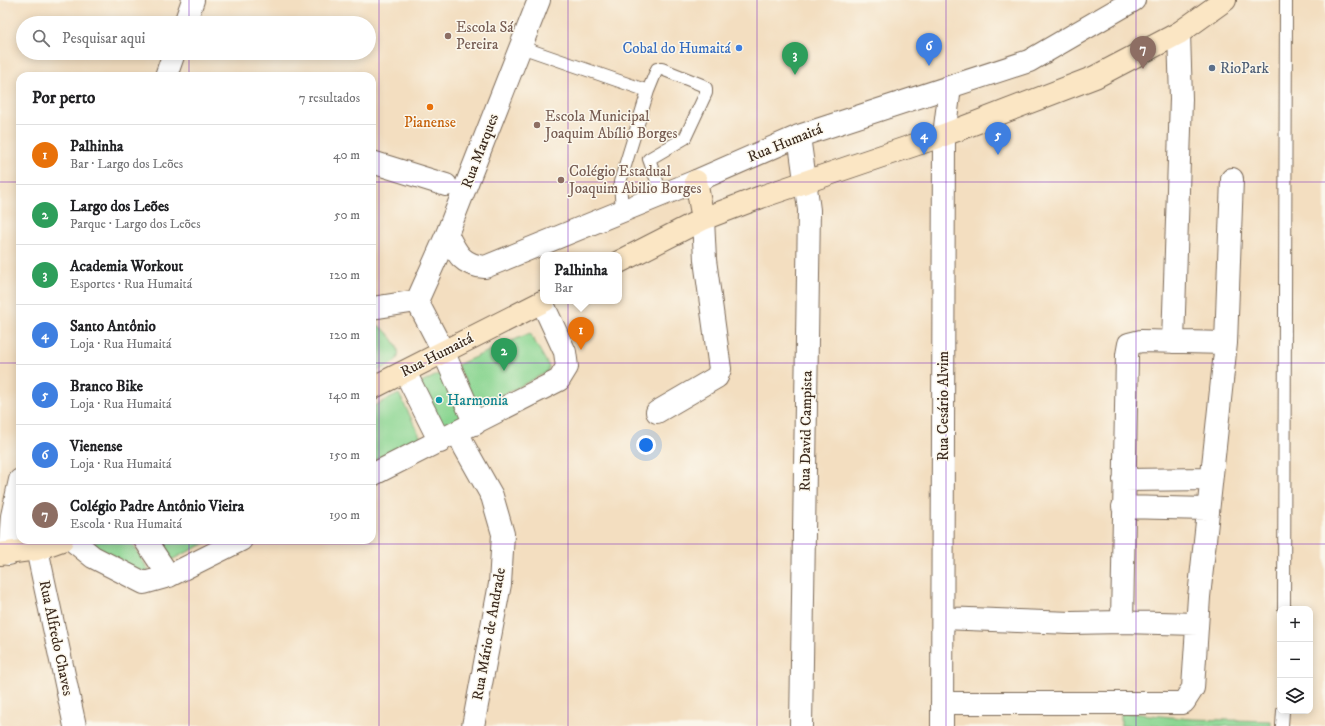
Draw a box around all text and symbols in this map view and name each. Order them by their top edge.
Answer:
search box [16,16,376,60]
place label: Escola Sá Pereira [456,18,514,54]
icon: search [30,27,52,49]
text: Pesquisar aqui [62,29,145,48]
marker: Escola Sá Pereira [443,31,453,41]
pin: 6 [916,33,942,66]
pin: 7 [1130,36,1156,69]
place label: Cobal do Humaitá [622,39,732,58]
pin: 3 [782,42,808,75]
marker: Cobal do Humaitá [734,43,744,53]
place label: RioPark [1220,59,1270,78]
marker: RioPark [1207,63,1217,73]
text: Por perto [32,87,95,109]
text: 7 resultados [299,90,360,106]
marker: Pianense [425,102,435,112]
place label: Escola Municipal Joaquim Abílio Borges [543,107,678,143]
street label: Rua Marques [457,111,503,191]
place label: Pianense [404,113,456,132]
street label: Rua Humaitá [745,119,826,167]
marker: Escola Municipal Joaquim Abílio Borges [532,120,542,130]
pin: 4 [911,122,937,155]
pin: 5 [985,122,1011,155]
text: Palhinha [70,137,123,156]
text: 1 [43,147,47,163]
text: 40 m [333,147,360,163]
text: Bar · Largo dos Leões [70,156,183,172]
place label: Colégio Estadual Joaquim Abilio Borges [567,162,702,198]
marker: Colégio Estadual Joaquim Abilio Borges [556,175,566,185]
text: Largo dos Leões [70,197,169,216]
text: 2 [42,207,48,223]
text: 50 m [334,207,360,223]
text: Parque · Largo dos Leões [70,216,201,232]
popup [540,252,622,304]
text: Academia Workout [70,257,183,276]
text: Palhinha [554,261,608,280]
text: 3 [43,267,47,283]
text: 120 m [329,267,360,283]
text: Esportes · Rua Humaitá [70,276,192,292]
text: Bar [554,280,573,296]
text: Santo Antônio [70,317,156,336]
pin: 1 [568,317,594,350]
text: 4 [41,327,49,343]
text: 120 m [329,327,360,343]
street label: Rua Humaitá [397,328,477,381]
text: Loja · Rua Humaitá [70,336,172,352]
pin: 2 [491,338,517,371]
street label: Rua Cesário Alvim [934,351,953,461]
street label: Rua David Campista [795,370,817,492]
text: Branco Bike [70,377,143,396]
text: 5 [42,387,48,403]
text: 140 m [328,387,360,403]
place label: Harmonia [447,391,509,410]
marker: Harmonia [434,395,444,405]
text: Loja · Rua Humaitá [70,396,172,412]
your location [636,435,656,455]
text: Vienense [70,437,123,456]
text: 6 [42,447,48,463]
text: 150 m [329,447,360,463]
text: Loja · Rua Humaitá [70,456,172,472]
text: Colégio Padre Antônio Vieira [70,497,244,516]
text: 7 [42,507,48,523]
text: 190 m [329,507,360,523]
text: Escola · Rua Humaitá [70,516,182,532]
street label: Rua Mário de Andrade [468,566,510,702]
street label: Rua Alfredo Chaves [35,579,77,697]
map controls [1277,606,1313,714]
button: + [1277,606,1313,642]
button: − [1277,642,1313,678]
button: layers [1277,678,1313,714]

